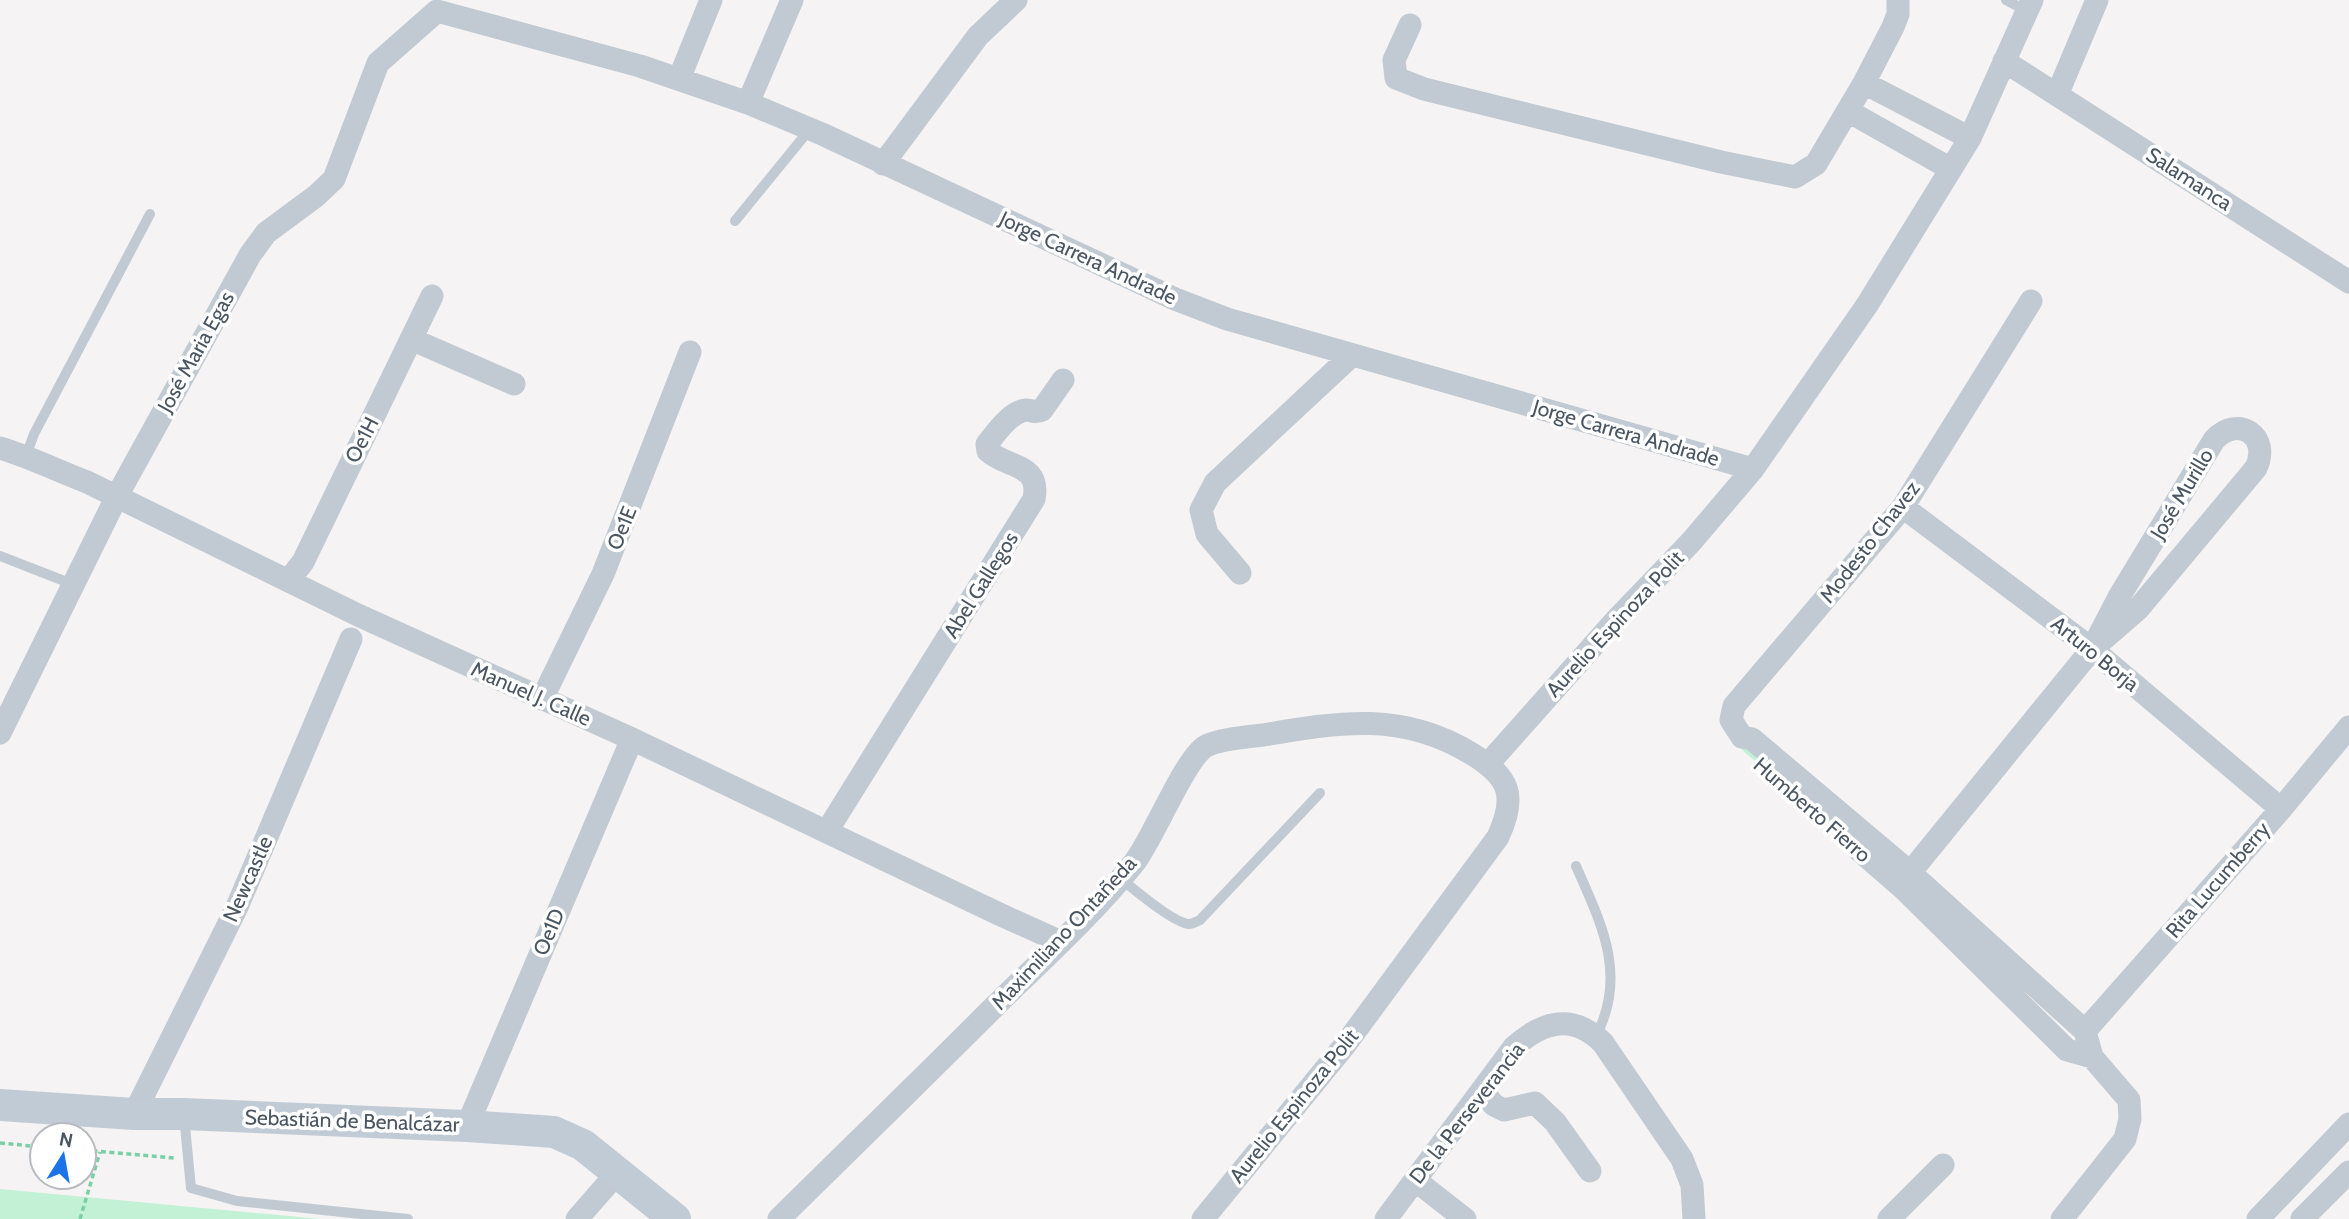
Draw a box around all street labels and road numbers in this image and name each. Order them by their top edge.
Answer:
street label: Salamanca [2142,142,2237,216]
street label: Jorge Carrera Andrade [995,205,1181,310]
street label: José Maria Egas [152,287,239,417]
street label: Jorge Carrera Andrade [1529,394,1722,471]
street label: Oe1H [340,413,384,467]
street label: José Murillo [2144,444,2218,544]
street label: Modesto Chavez [1814,476,1925,608]
street label: Oe1E [602,502,642,553]
street label: Abel Gallegos [938,527,1023,642]
street label: Aurelio Espinoza Polit [1541,546,1689,702]
street label: Arturo Borja [2046,611,2144,697]
street label: Manuel J. Calle [468,656,595,731]
street label: Humberto Fierro [1749,752,1876,867]
street label: Rita Lucumberry [2160,816,2275,943]
street label: Newcastle [218,832,278,926]
street label: Maximiliano Ontañeda [986,851,1141,1015]
street label: Oe1D [528,905,570,959]
street label: Aurelio Espinoza Polit [1224,1024,1363,1188]
street label: De la Perseverancia [1404,1037,1529,1188]
street label: Sebastián de Benalcázar [244,1104,460,1137]

